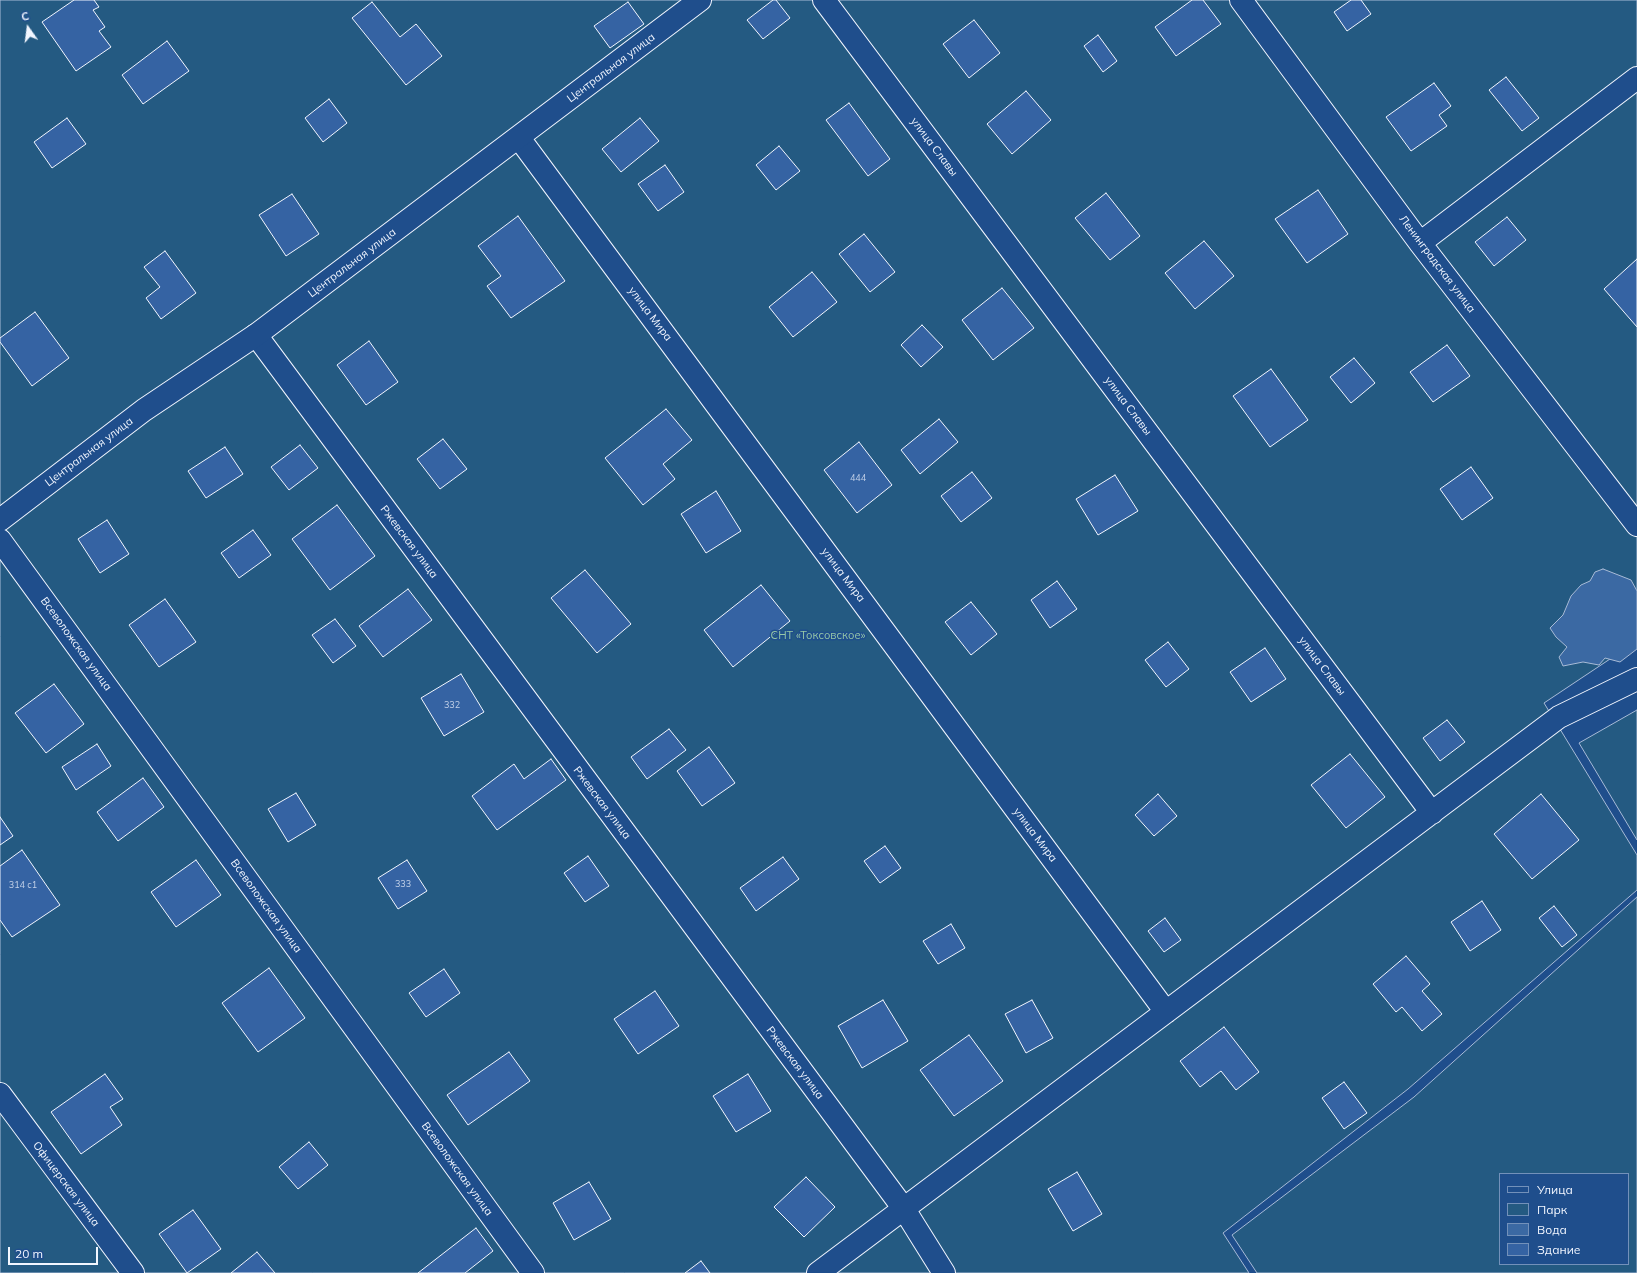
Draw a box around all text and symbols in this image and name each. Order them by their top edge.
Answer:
north arrow [8,8,48,48]
text: С [20,9,30,24]
street label: Центральная улица [564,31,658,105]
street label: улица Славы [908,115,960,179]
street label: Ленинградская улица [1396,213,1478,315]
street label: Центральная улица [305,226,399,300]
street label: улица Мира [625,284,675,344]
street label: улица Славы [1102,374,1154,438]
street label: Центральная улица [42,415,136,489]
house number: 444 [850,473,866,483]
street label: Ржевская улица [377,503,441,581]
street label: улица Мира [818,545,868,605]
street label: Всеволожская улица [38,595,114,693]
park label: СНТ «Токсовское» [771,629,865,643]
street label: улица Славы [1296,634,1348,698]
house number: 332 [444,700,460,710]
street label: Ржевская улица [570,764,634,842]
street label: улица Мира [1010,805,1060,865]
street label: Всеволожская улица [228,857,304,955]
house number: 333 [395,879,411,889]
house number: 314 с1 [9,880,37,890]
street label: Ржевская улица [763,1024,827,1102]
street label: Всеволожская улица [419,1120,495,1218]
street label: Офицерская улица [30,1139,102,1229]
legend [1499,1173,1629,1265]
text: Улица [1537,1182,1573,1197]
text: Парк [1537,1202,1567,1217]
text: Вода [1537,1222,1567,1237]
scale bar [10,1239,100,1265]
text: Здание [1537,1242,1580,1257]
text: 20 m [15,1246,43,1261]

